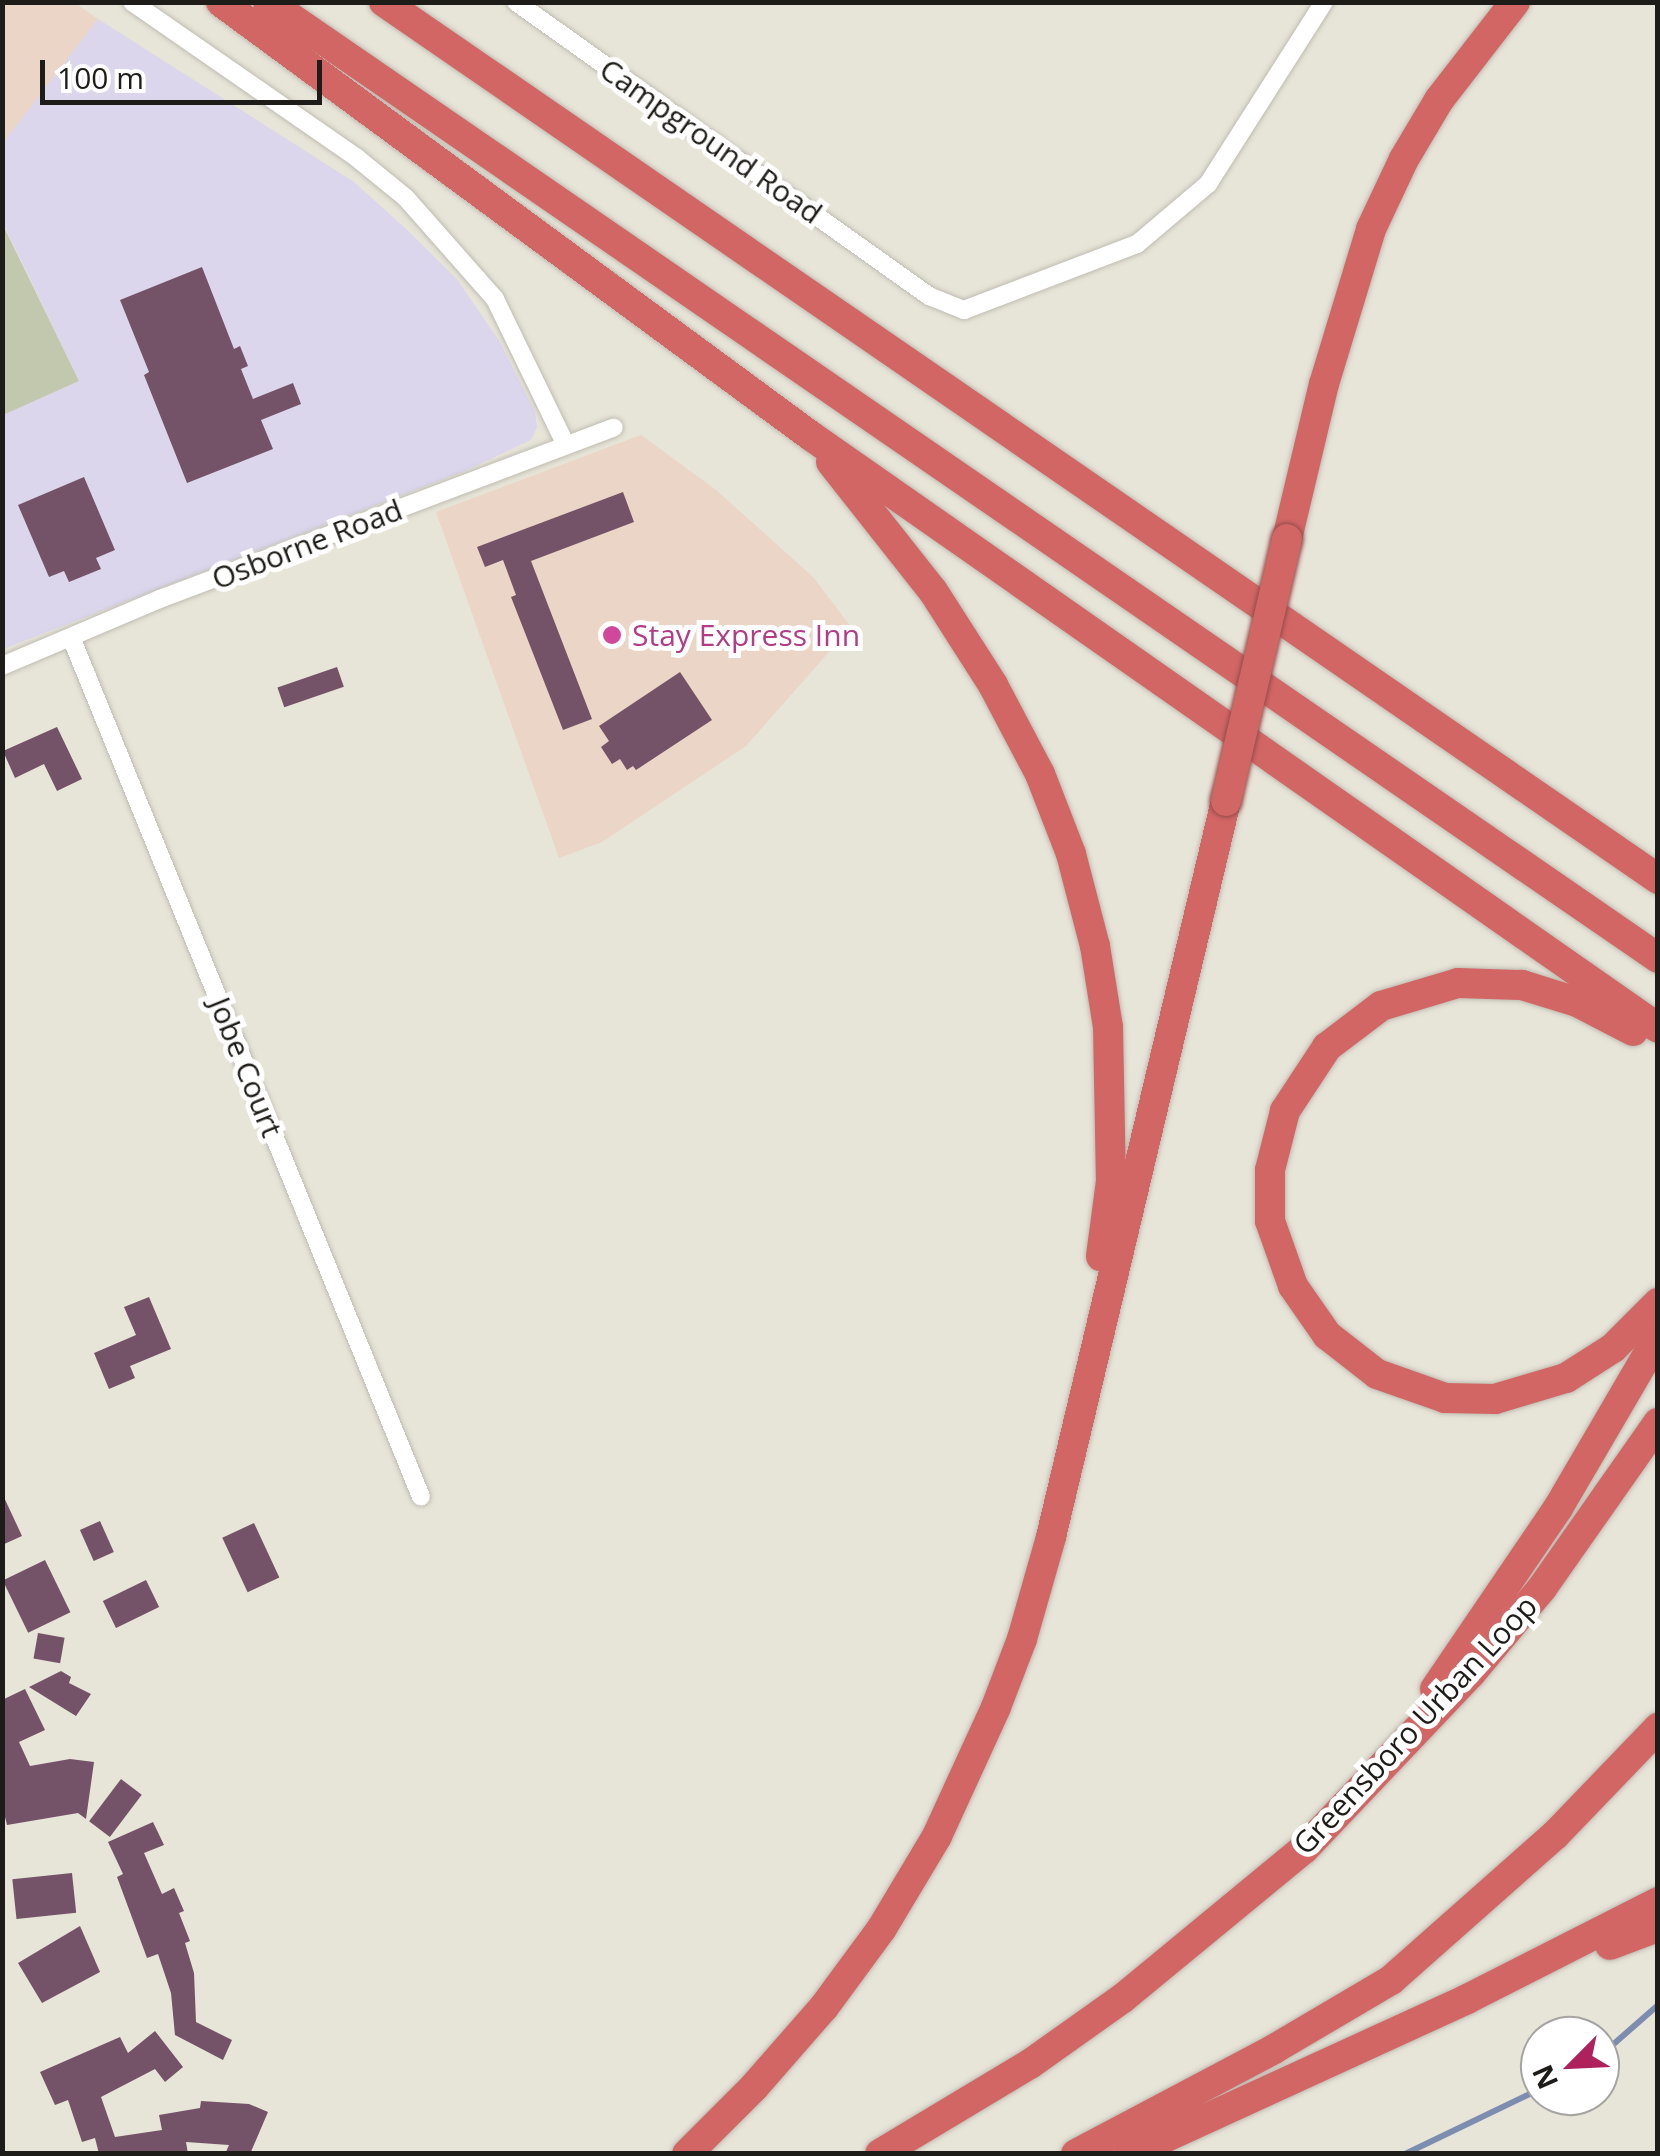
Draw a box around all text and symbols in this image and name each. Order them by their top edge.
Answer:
scale bar [45,40,328,102]
street label: Campground Road [593,51,829,231]
text: 100 m [57,57,144,98]
street label: Osborne Road [207,491,407,597]
place label: Stay Express Inn [632,617,860,653]
marker: Stay Express Inn [601,624,623,646]
street label: Jobe Court [202,992,290,1142]
street label: Greensboro Urban Loop [1286,1588,1544,1862]
north arrow [1520,2016,1620,2116]
text: N [1522,2059,1566,2096]

